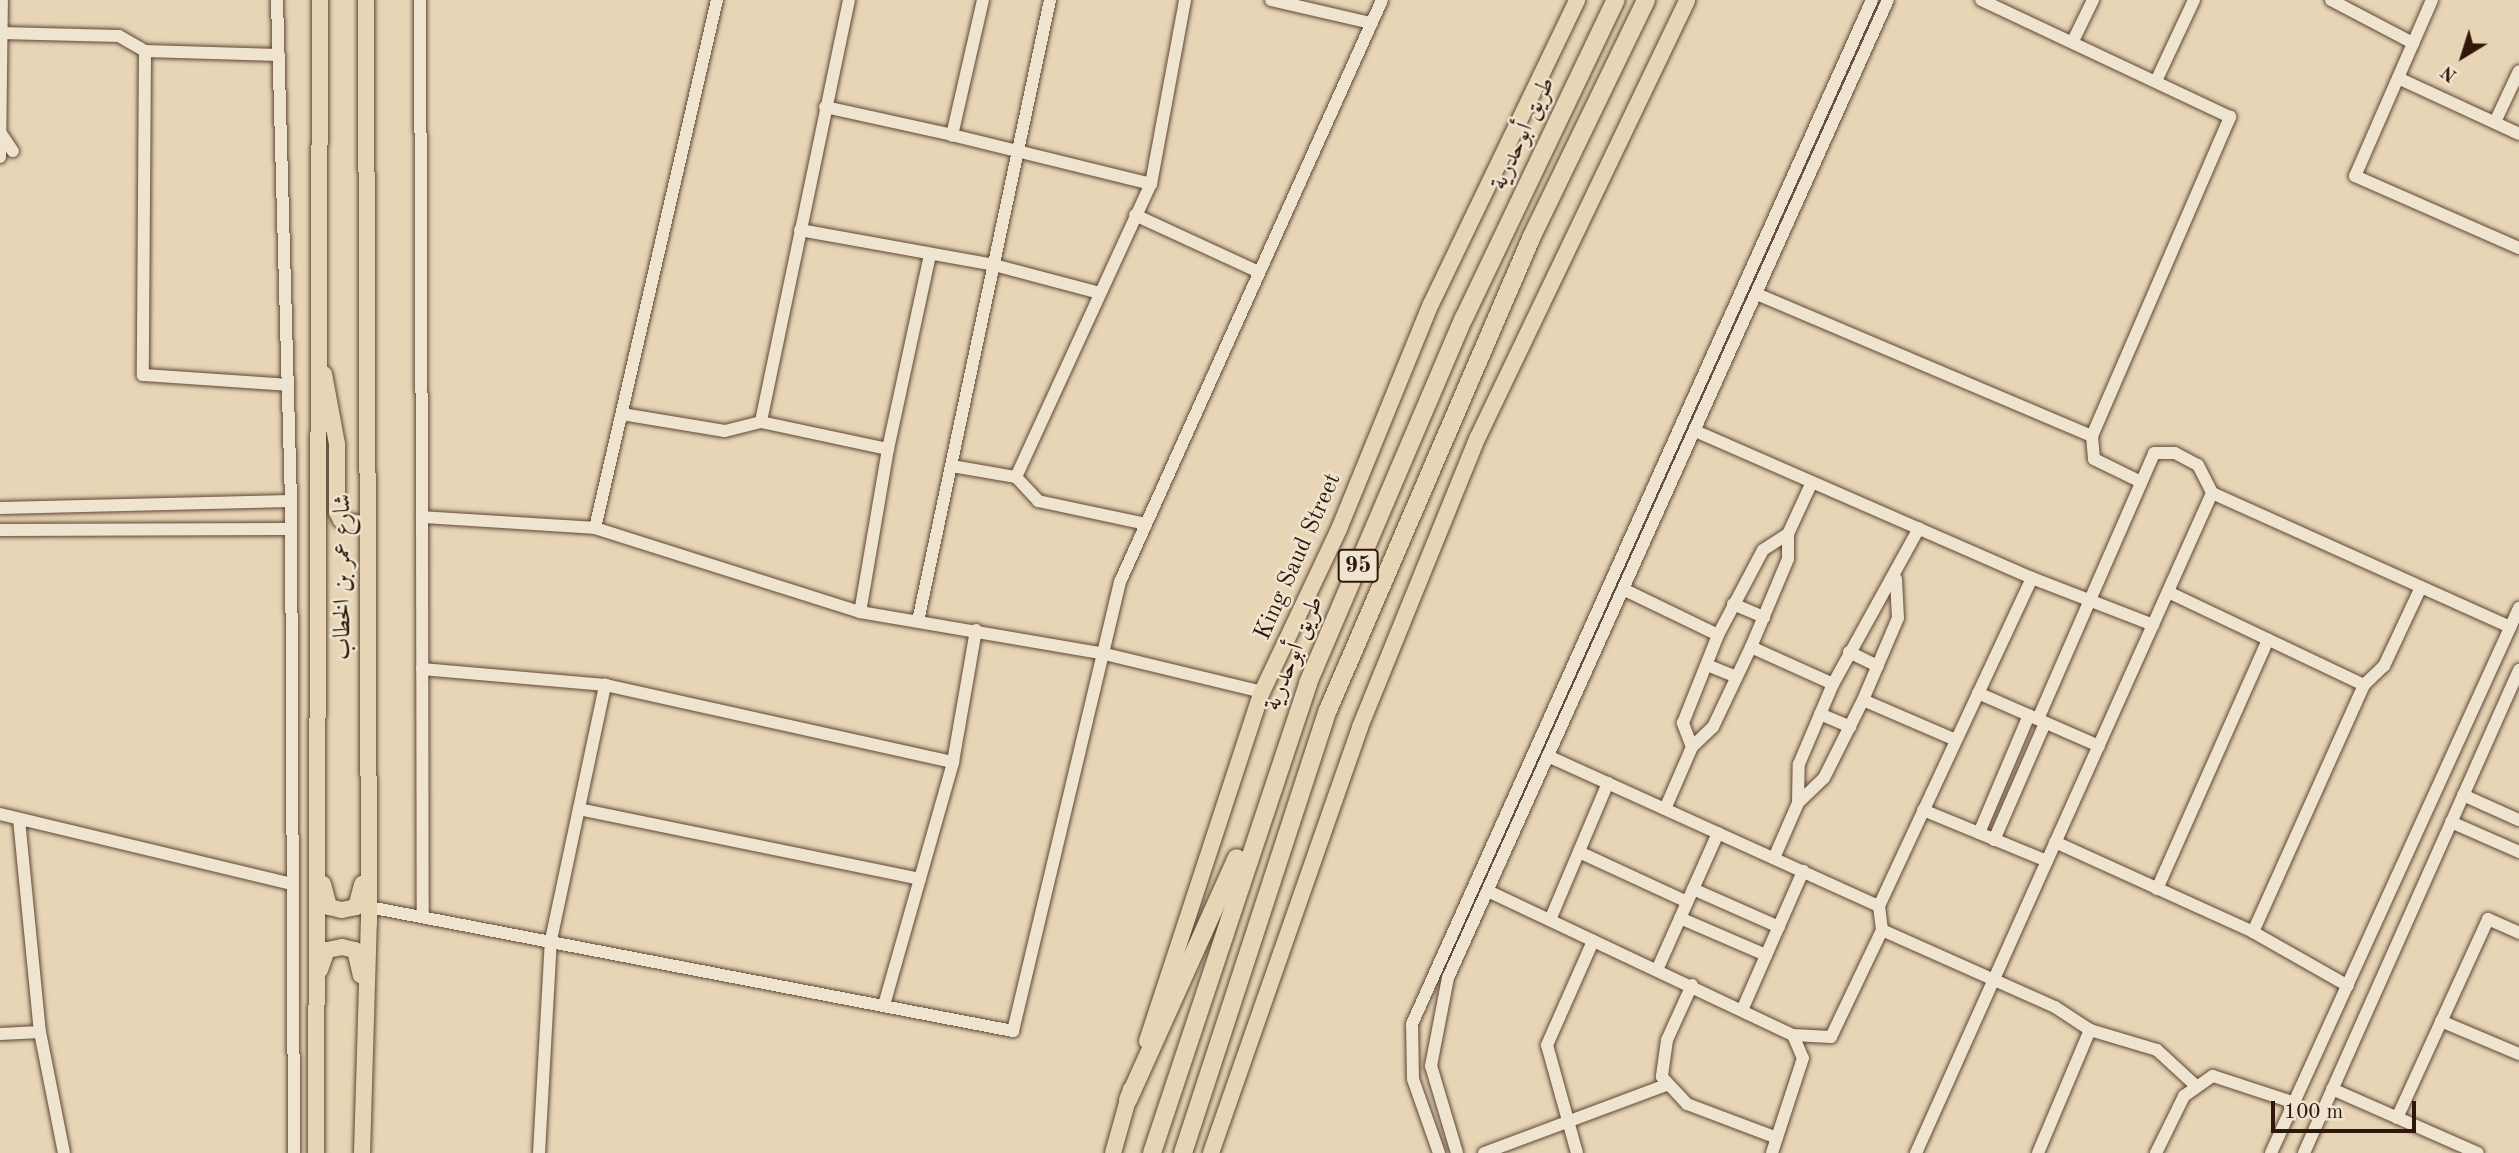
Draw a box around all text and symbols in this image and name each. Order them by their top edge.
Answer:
north arrow [2428,21,2498,91]
text: N [2438,61,2461,85]
street label: طريق أبوحدرية [1485,73,1563,195]
street label: King Saud Street [1249,469,1349,645]
street label: شارع عمر بن الخطاب [330,494,358,660]
road number: 95 [1337,546,1379,586]
street label: طريق أبوحدرية [1259,592,1331,716]
scale bar [2274,1086,2419,1130]
text: 100 m [2284,1102,2343,1123]

